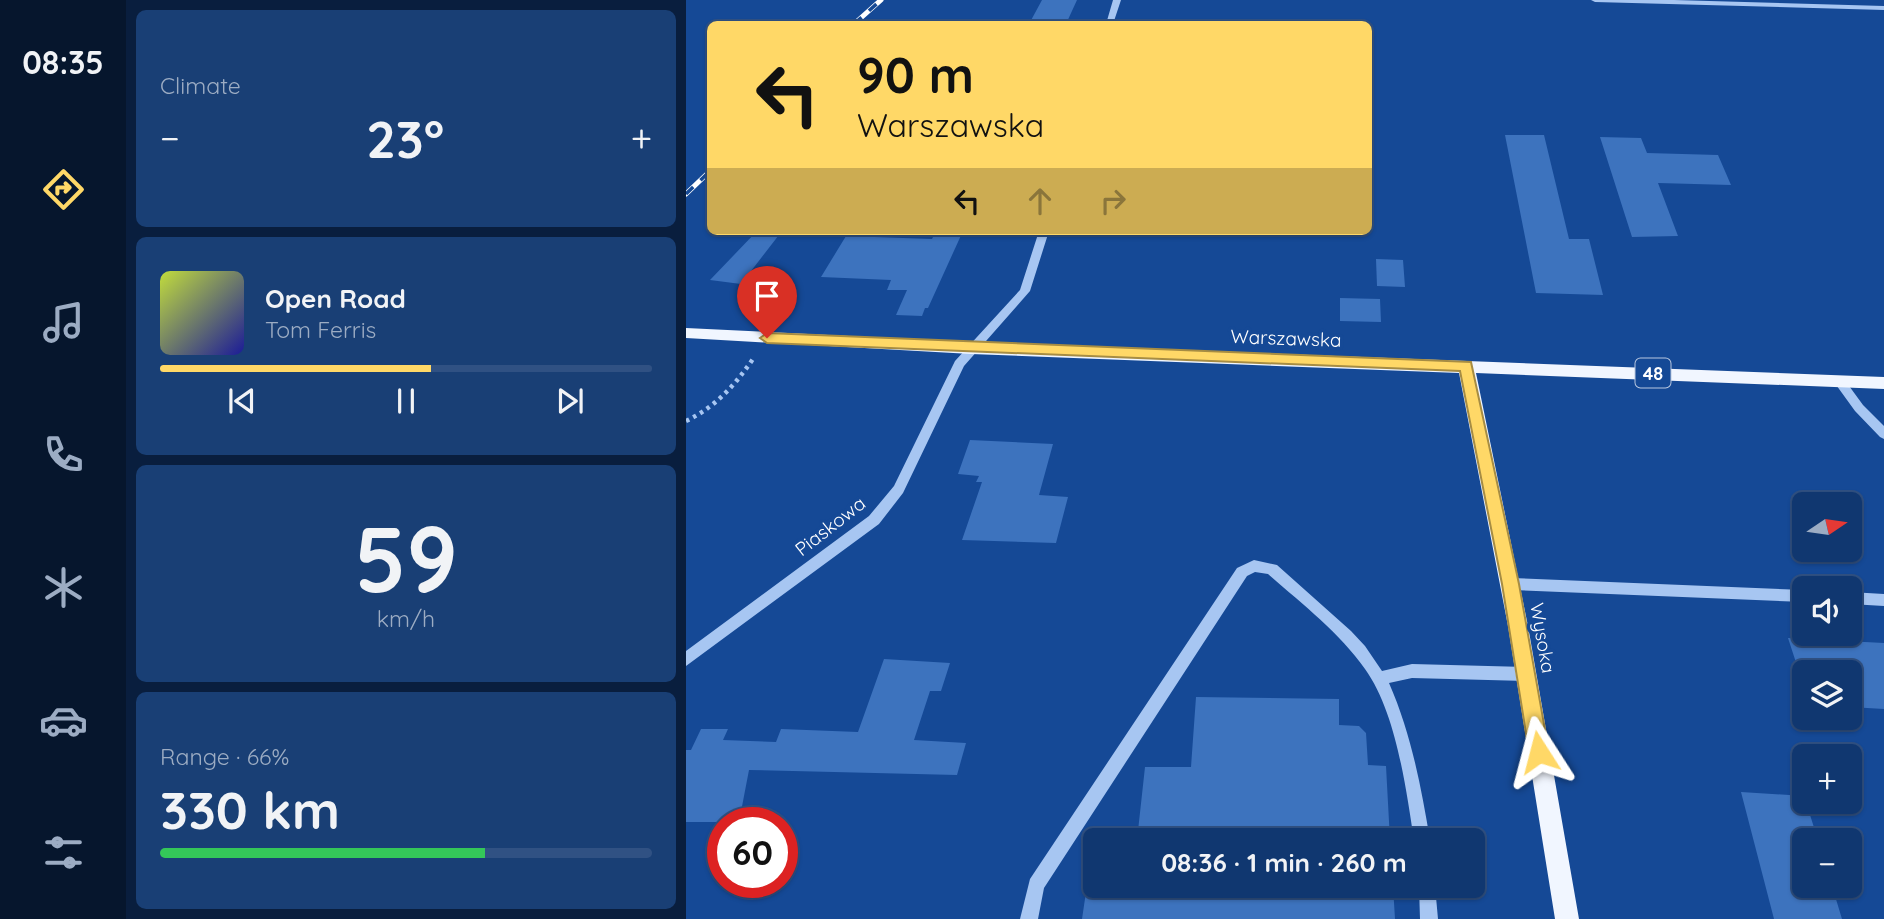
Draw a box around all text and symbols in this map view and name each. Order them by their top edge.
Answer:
text: 08:35 [22,42,104,82]
text: 90 m [857,44,974,105]
icon: left [742,49,833,140]
text: Climate [160,71,241,100]
text: Warszawska [857,105,1044,145]
text: 23° [366,106,444,171]
text: − [160,114,180,162]
text: + [631,114,652,162]
icon: directions [39,165,88,214]
icon: left [948,182,986,220]
icon: ahead [1021,182,1059,220]
icon: right [1094,182,1132,220]
pin [737,266,797,338]
icon: arrive [748,277,786,315]
text: Open Road [265,282,406,315]
icon: music [39,298,88,347]
text: Tom Ferris [265,315,376,344]
street label: Warszawska [1230,324,1342,352]
road number: 48 [1636,358,1670,388]
icon: previous [223,382,261,420]
icon: pause [387,382,425,420]
icon: next [551,382,589,420]
icon: phone [39,430,88,479]
street label: Piaskowa [790,491,870,561]
north arrow [1792,492,1862,562]
map controls [1792,492,1862,898]
text: 59 [354,501,458,615]
icon: climate [39,563,88,612]
button: sound [1792,576,1862,646]
street label: Wysoka [1525,601,1561,675]
text: km/h [377,604,435,633]
button: layers [1792,660,1862,730]
icon: car [39,696,88,745]
position arrow [1502,715,1576,789]
text: Range · 66% [160,742,289,771]
button: + [1792,744,1862,814]
text: 330 km [160,777,340,842]
speed limit sign: 60 [707,807,798,898]
icon: filters [39,828,88,877]
button: − [1792,828,1862,898]
text: 08:36 · 1 min · 260 m [1161,846,1407,879]

